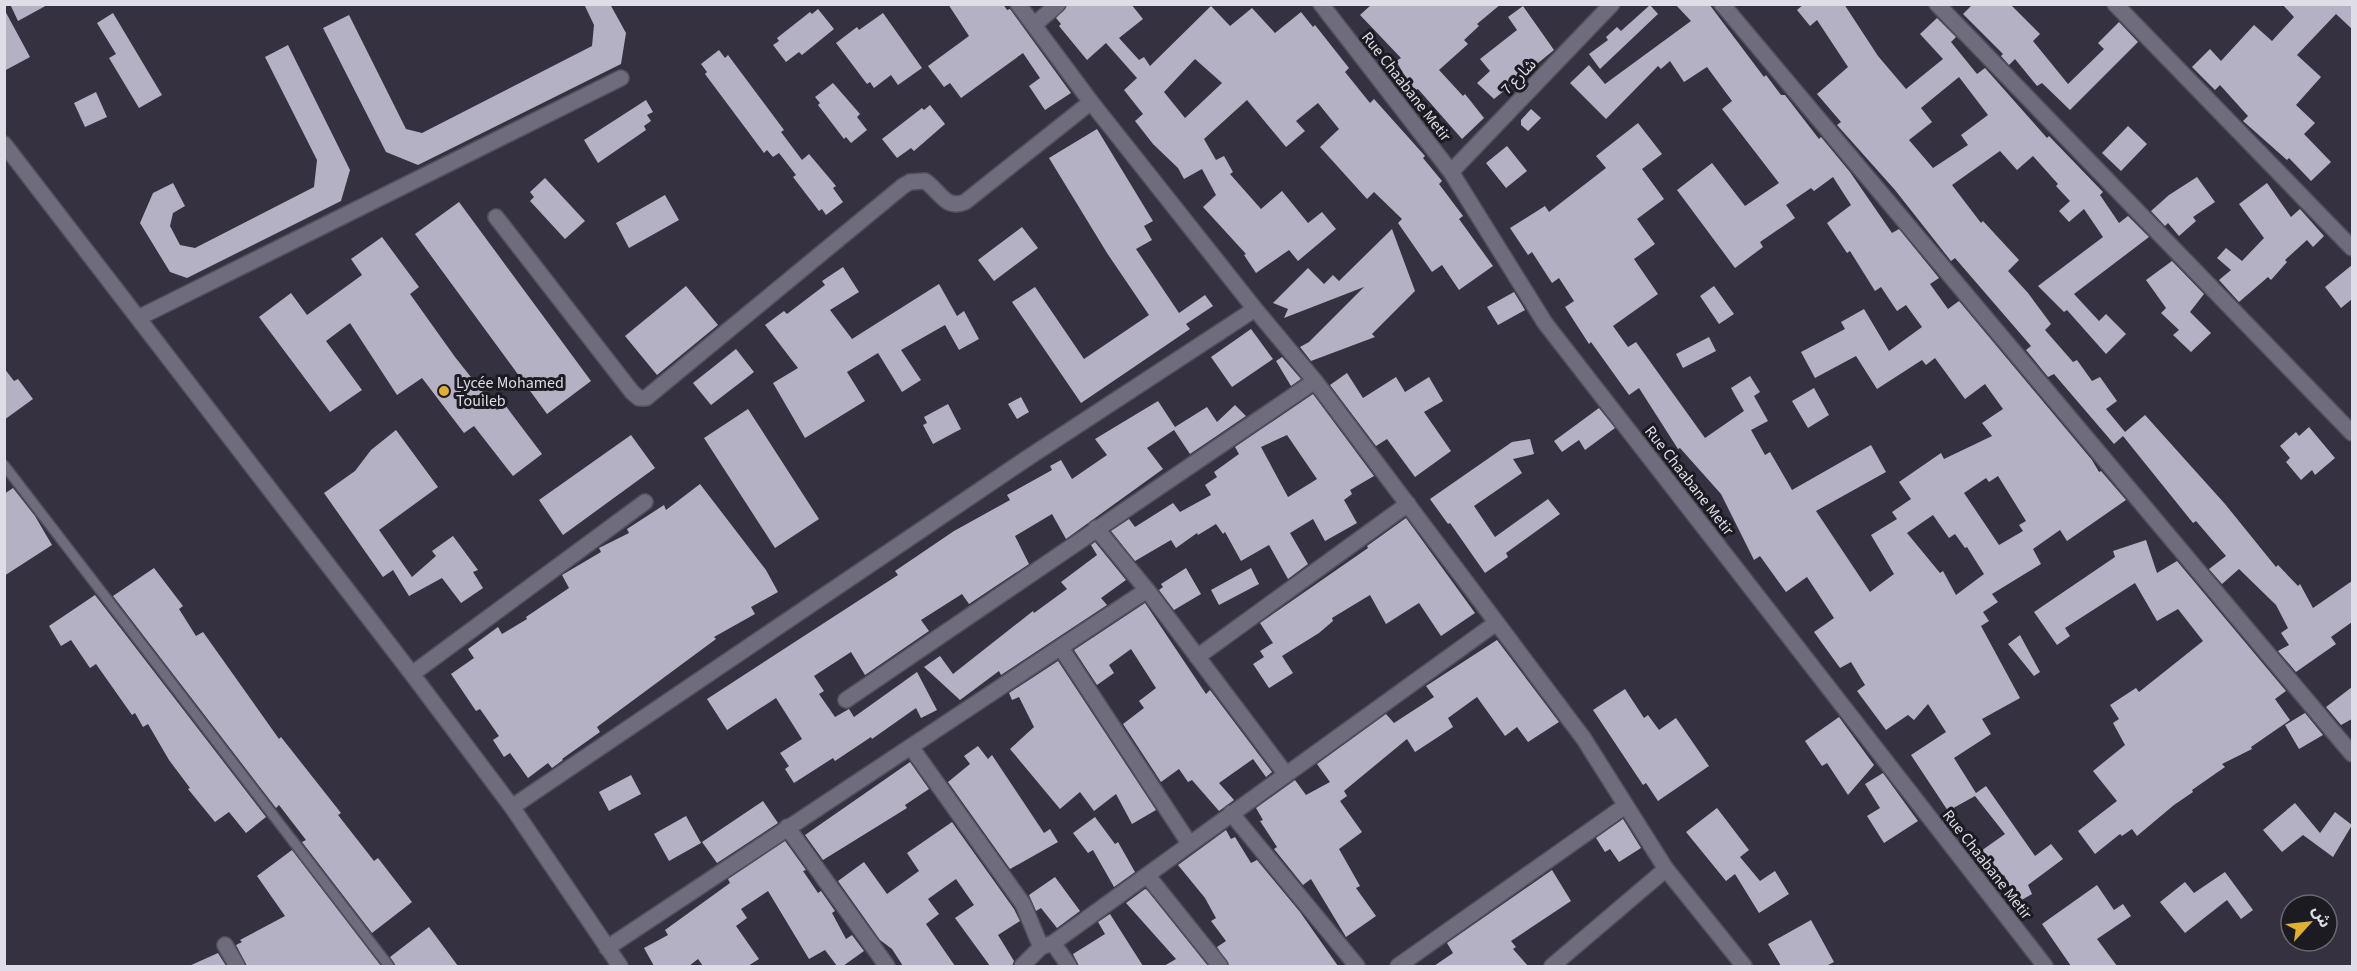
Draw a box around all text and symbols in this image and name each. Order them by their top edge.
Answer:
street label: Rue Chaabane Metir [1356,27,1456,146]
street label: شارع 7 [1496,54,1542,100]
place label: Lycée Mohamed Touileb [456,372,564,412]
marker: Lycée Mohamed Touileb [437,384,451,398]
street label: Rue Chaabane Metir [1639,421,1739,540]
street label: Rue Chaabane Metir [1937,805,2037,924]
north arrow [2279,893,2339,953]
text: ش [2307,902,2336,931]

